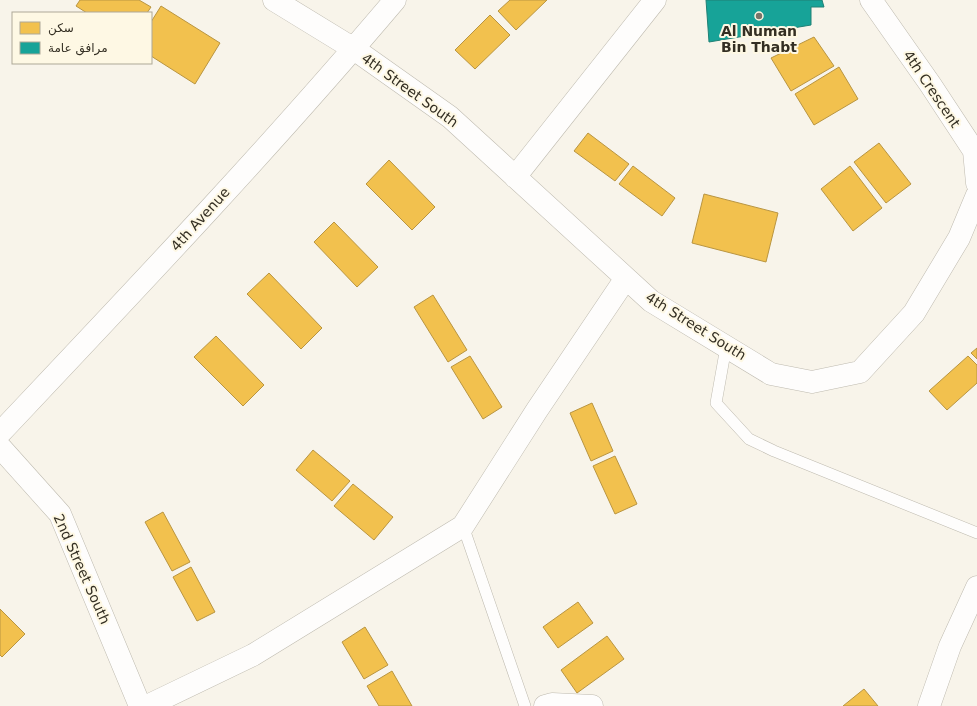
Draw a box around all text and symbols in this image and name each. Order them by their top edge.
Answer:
marker: Al Numan Bin Thabt [754,11,764,21]
legend [12,12,152,64]
text: سكن [48,21,74,36]
place label: Al Numan Bin Thabt [721,23,797,55]
text: مرافق عامة [48,41,108,56]
street label: 4th Crescent [900,47,964,131]
street label: 4th Street South [359,50,461,130]
street label: 4th Avenue [167,184,233,254]
street label: 4th Street South [643,289,749,363]
street label: 2nd Street South [51,511,113,627]

